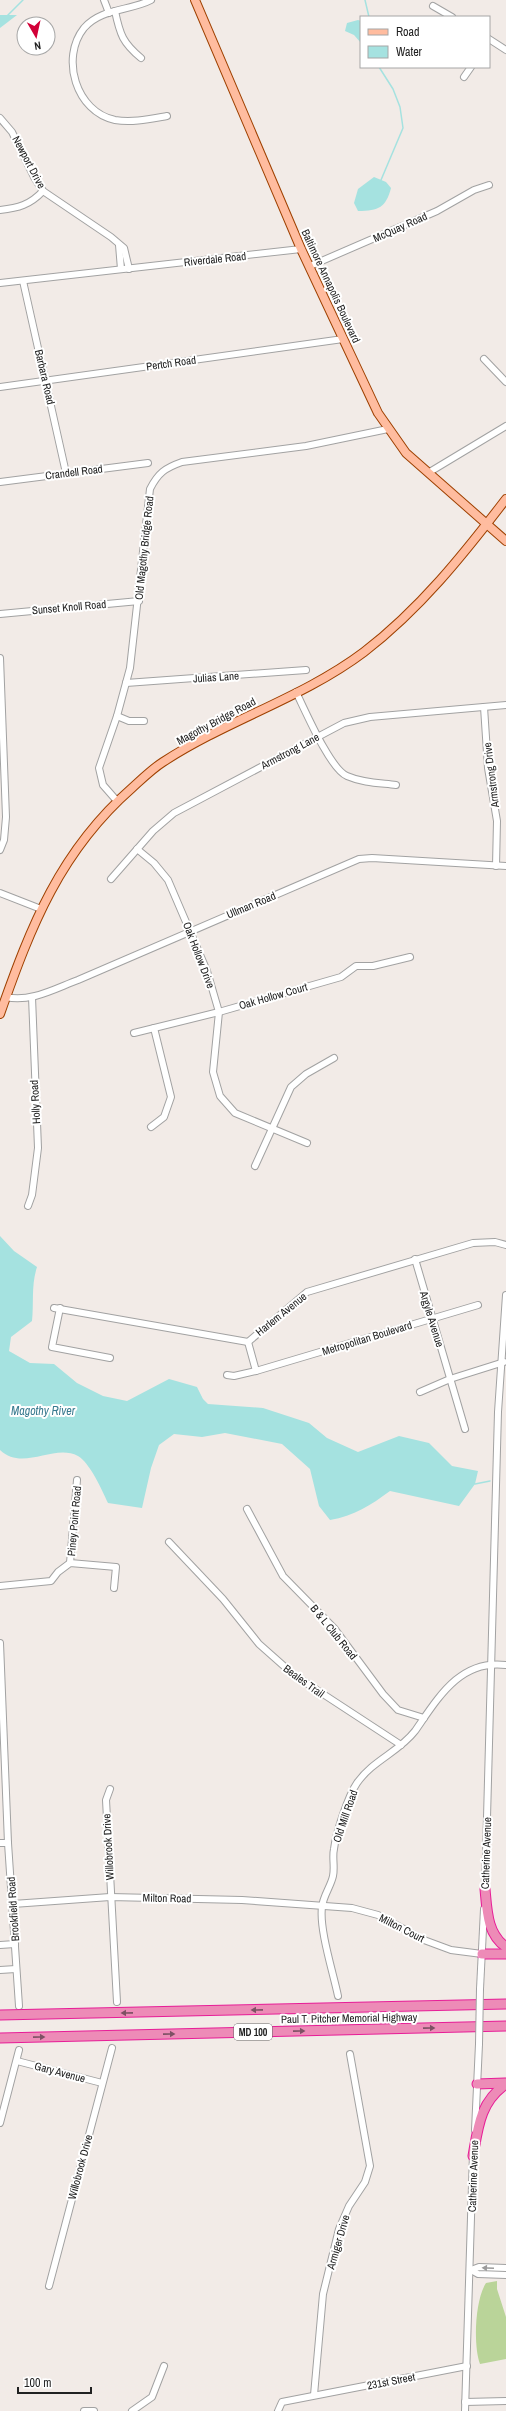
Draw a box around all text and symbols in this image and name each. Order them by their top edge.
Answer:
north arrow [16,16,56,56]
legend [360,16,490,68]
text: Road [396,24,420,40]
text: N [33,38,42,53]
text: Water [396,44,423,60]
street label: Newport Drive [9,133,49,191]
street label: McQuay Road [371,209,429,245]
street label: Baltimore Annapolis Boulevard [298,227,364,345]
street label: Riverdale Road [183,249,247,269]
street label: Barbara Road [32,348,58,406]
street label: Pertch Road [145,353,197,373]
street label: Crandell Road [45,462,103,482]
street label: Old Magothy Bridge Road [132,495,156,601]
street label: Sunset Knoll Road [31,597,107,617]
street label: Julias Lane [192,668,240,686]
street label: Magothy Bridge Road [174,694,258,748]
street label: Armstrong Lane [257,730,322,773]
street label: Armstrong Drive [480,742,502,809]
street label: Ullman Road [224,888,278,922]
street label: Oak Hollow Drive [180,920,218,990]
street label: Oak Hollow Court [237,979,309,1012]
street label: Holly Road [27,1080,43,1124]
street label: Argyle Avenue [417,1288,447,1349]
street label: Harlem Avenue [253,1289,309,1339]
street label: Metropolitan Boulevard [320,1318,414,1358]
water label: Magothy River [11,1403,76,1419]
street label: Piney Point Road [64,1485,84,1557]
street label: B & L Club Road [308,1602,360,1662]
street label: Beales Trail [281,1661,327,1701]
street label: Old Mill Road [329,1788,361,1844]
street label: Willobrook Drive [99,1813,117,1881]
street label: Catherine Avenue [478,1817,494,1889]
street label: Brookfield Road [4,1876,22,1942]
street label: Milton Road [143,1891,191,1905]
street label: Milton Court [377,1911,427,1946]
one-way arrow [250,2007,263,2013]
one-way arrow [121,2009,133,2016]
street label: Paul T. Pitcher Memorial Highway [281,2010,418,2026]
road number: MD 100 [234,2024,272,2040]
one-way arrow [423,2025,436,2031]
one-way arrow [293,2028,306,2034]
one-way arrow [163,2031,176,2037]
one-way arrow [33,2034,45,2041]
street label: Gary Avenue [33,2059,87,2085]
street label: Willobrook Drive [65,2133,95,2201]
street label: Catherine Avenue [465,2140,481,2212]
street label: Armiger Drive [323,2213,352,2272]
one-way arrow [481,2265,494,2271]
scale bar [18,2369,91,2395]
street label: 231st Street [366,2369,417,2393]
text: 100 m [24,2375,51,2391]

